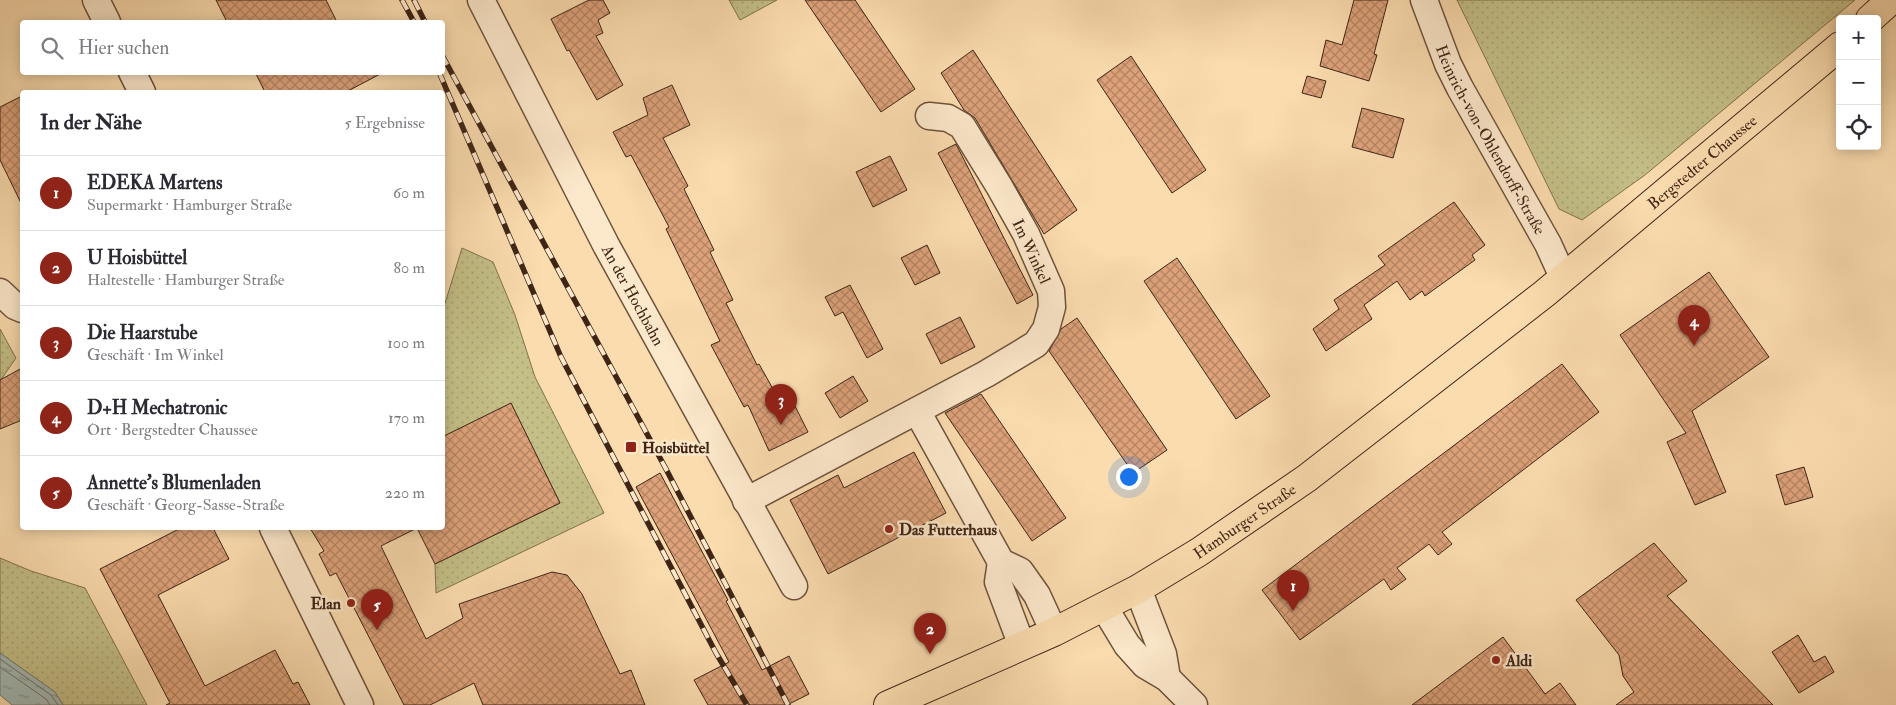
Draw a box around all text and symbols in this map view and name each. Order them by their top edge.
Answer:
map controls [1836,15,1881,150]
button: + [1836,15,1881,60]
search box [20,20,445,75]
icon: search [38,34,66,62]
text: Hier suchen [78,36,169,60]
street label: Heinrich-von-Ohlendorff-Straße [1431,42,1550,239]
button: − [1836,60,1881,105]
button: locate [1836,105,1881,150]
text: In der Nähe [40,109,142,136]
street label: Bergstedter Chaussee [1644,111,1762,214]
text: 5 Ergebnisse [345,113,425,133]
text: EDEKA Martens [87,171,223,195]
text: 1 [53,183,59,203]
text: 60 m [393,183,425,203]
text: Supermarkt · Hamburger Straße [87,195,292,215]
street label: Im Winkel [1007,216,1055,287]
street label: An der Hochbahn [596,241,668,349]
text: U Hoisbüttel [87,246,187,270]
text: 2 [52,258,60,278]
text: 80 m [394,258,425,278]
text: Haltestelle · Hamburger Straße [87,270,284,290]
pin: 4 [1678,305,1710,346]
text: Die Haarstube [87,321,197,345]
text: 3 [53,333,59,353]
text: 100 m [387,333,425,353]
text: Geschäft · Im Winkel [87,345,224,365]
pin: 3 [765,384,797,425]
text: D+H Mechatronic [87,396,228,420]
text: 4 [52,408,60,428]
text: 170 m [388,408,425,428]
text: Ort · Bergstedter Chaussee [87,420,258,440]
place label: Hoisbüttel [642,438,710,458]
marker: Hoisbüttel [624,440,638,454]
your location [1116,464,1142,490]
text: Annette’s Blumenladen [87,471,261,495]
street label: Hamburger Straße [1190,479,1300,564]
text: 5 [52,483,60,503]
text: 220 m [385,483,425,503]
text: Geschäft · Georg-Sasse-Straße [87,495,285,515]
place label: Das Futterhaus [899,520,998,540]
marker: Das Futterhaus [883,523,895,535]
pin: 1 [1277,570,1309,611]
pin: 5 [361,589,393,630]
place label: Elan [311,594,342,614]
marker: Elan [345,597,357,609]
pin: 2 [914,613,946,654]
place label: Aldi [1505,651,1533,671]
marker: Aldi [1490,654,1502,666]

